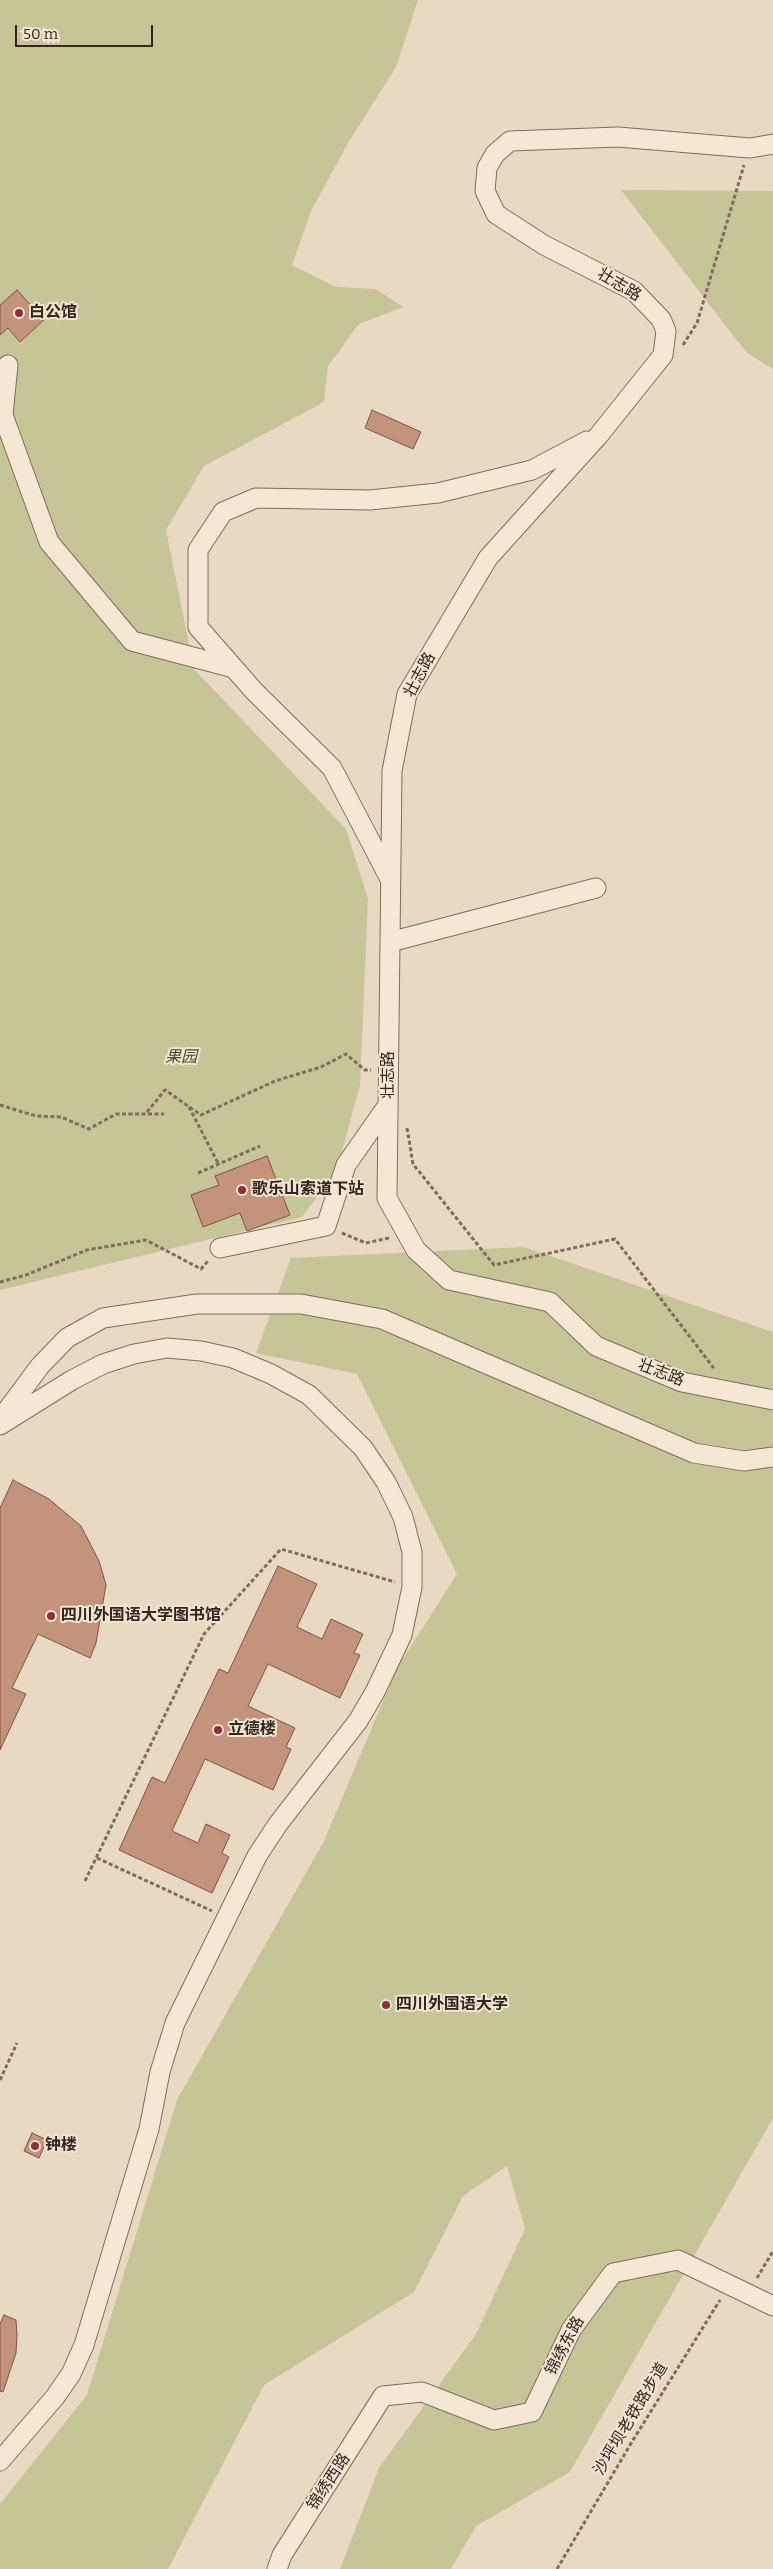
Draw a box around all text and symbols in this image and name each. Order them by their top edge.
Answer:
scale bar [18,15,155,47]
text: 50 m [23,25,58,43]
street label: 壮志路 [593,264,645,306]
place label: 白公馆 [29,303,77,323]
marker: 白公馆 [13,307,25,319]
street label: 壮志路 [400,649,440,701]
park label: 果园 [165,1048,197,1068]
street label: 壮志路 [379,1051,399,1099]
place label: 歌乐山索道下站 [252,1180,364,1200]
marker: 歌乐山索道下站 [236,1184,248,1196]
street label: 壮志路 [635,1355,687,1391]
place label: 四川外国语大学图书馆 [61,1606,221,1626]
marker: 四川外国语大学图书馆 [45,1610,57,1622]
place label: 立德楼 [228,1720,276,1740]
marker: 立德楼 [212,1724,224,1736]
place label: 四川外国语大学 [396,1995,508,2015]
marker: 四川外国语大学 [380,1999,392,2011]
place label: 钟楼 [45,2136,77,2156]
marker: 钟楼 [29,2140,41,2152]
street label: 锦绣东路 [542,2313,588,2379]
street label: 沙坪坝老铁路步道 [590,2359,672,2479]
street label: 锦绣西路 [304,2450,354,2514]

